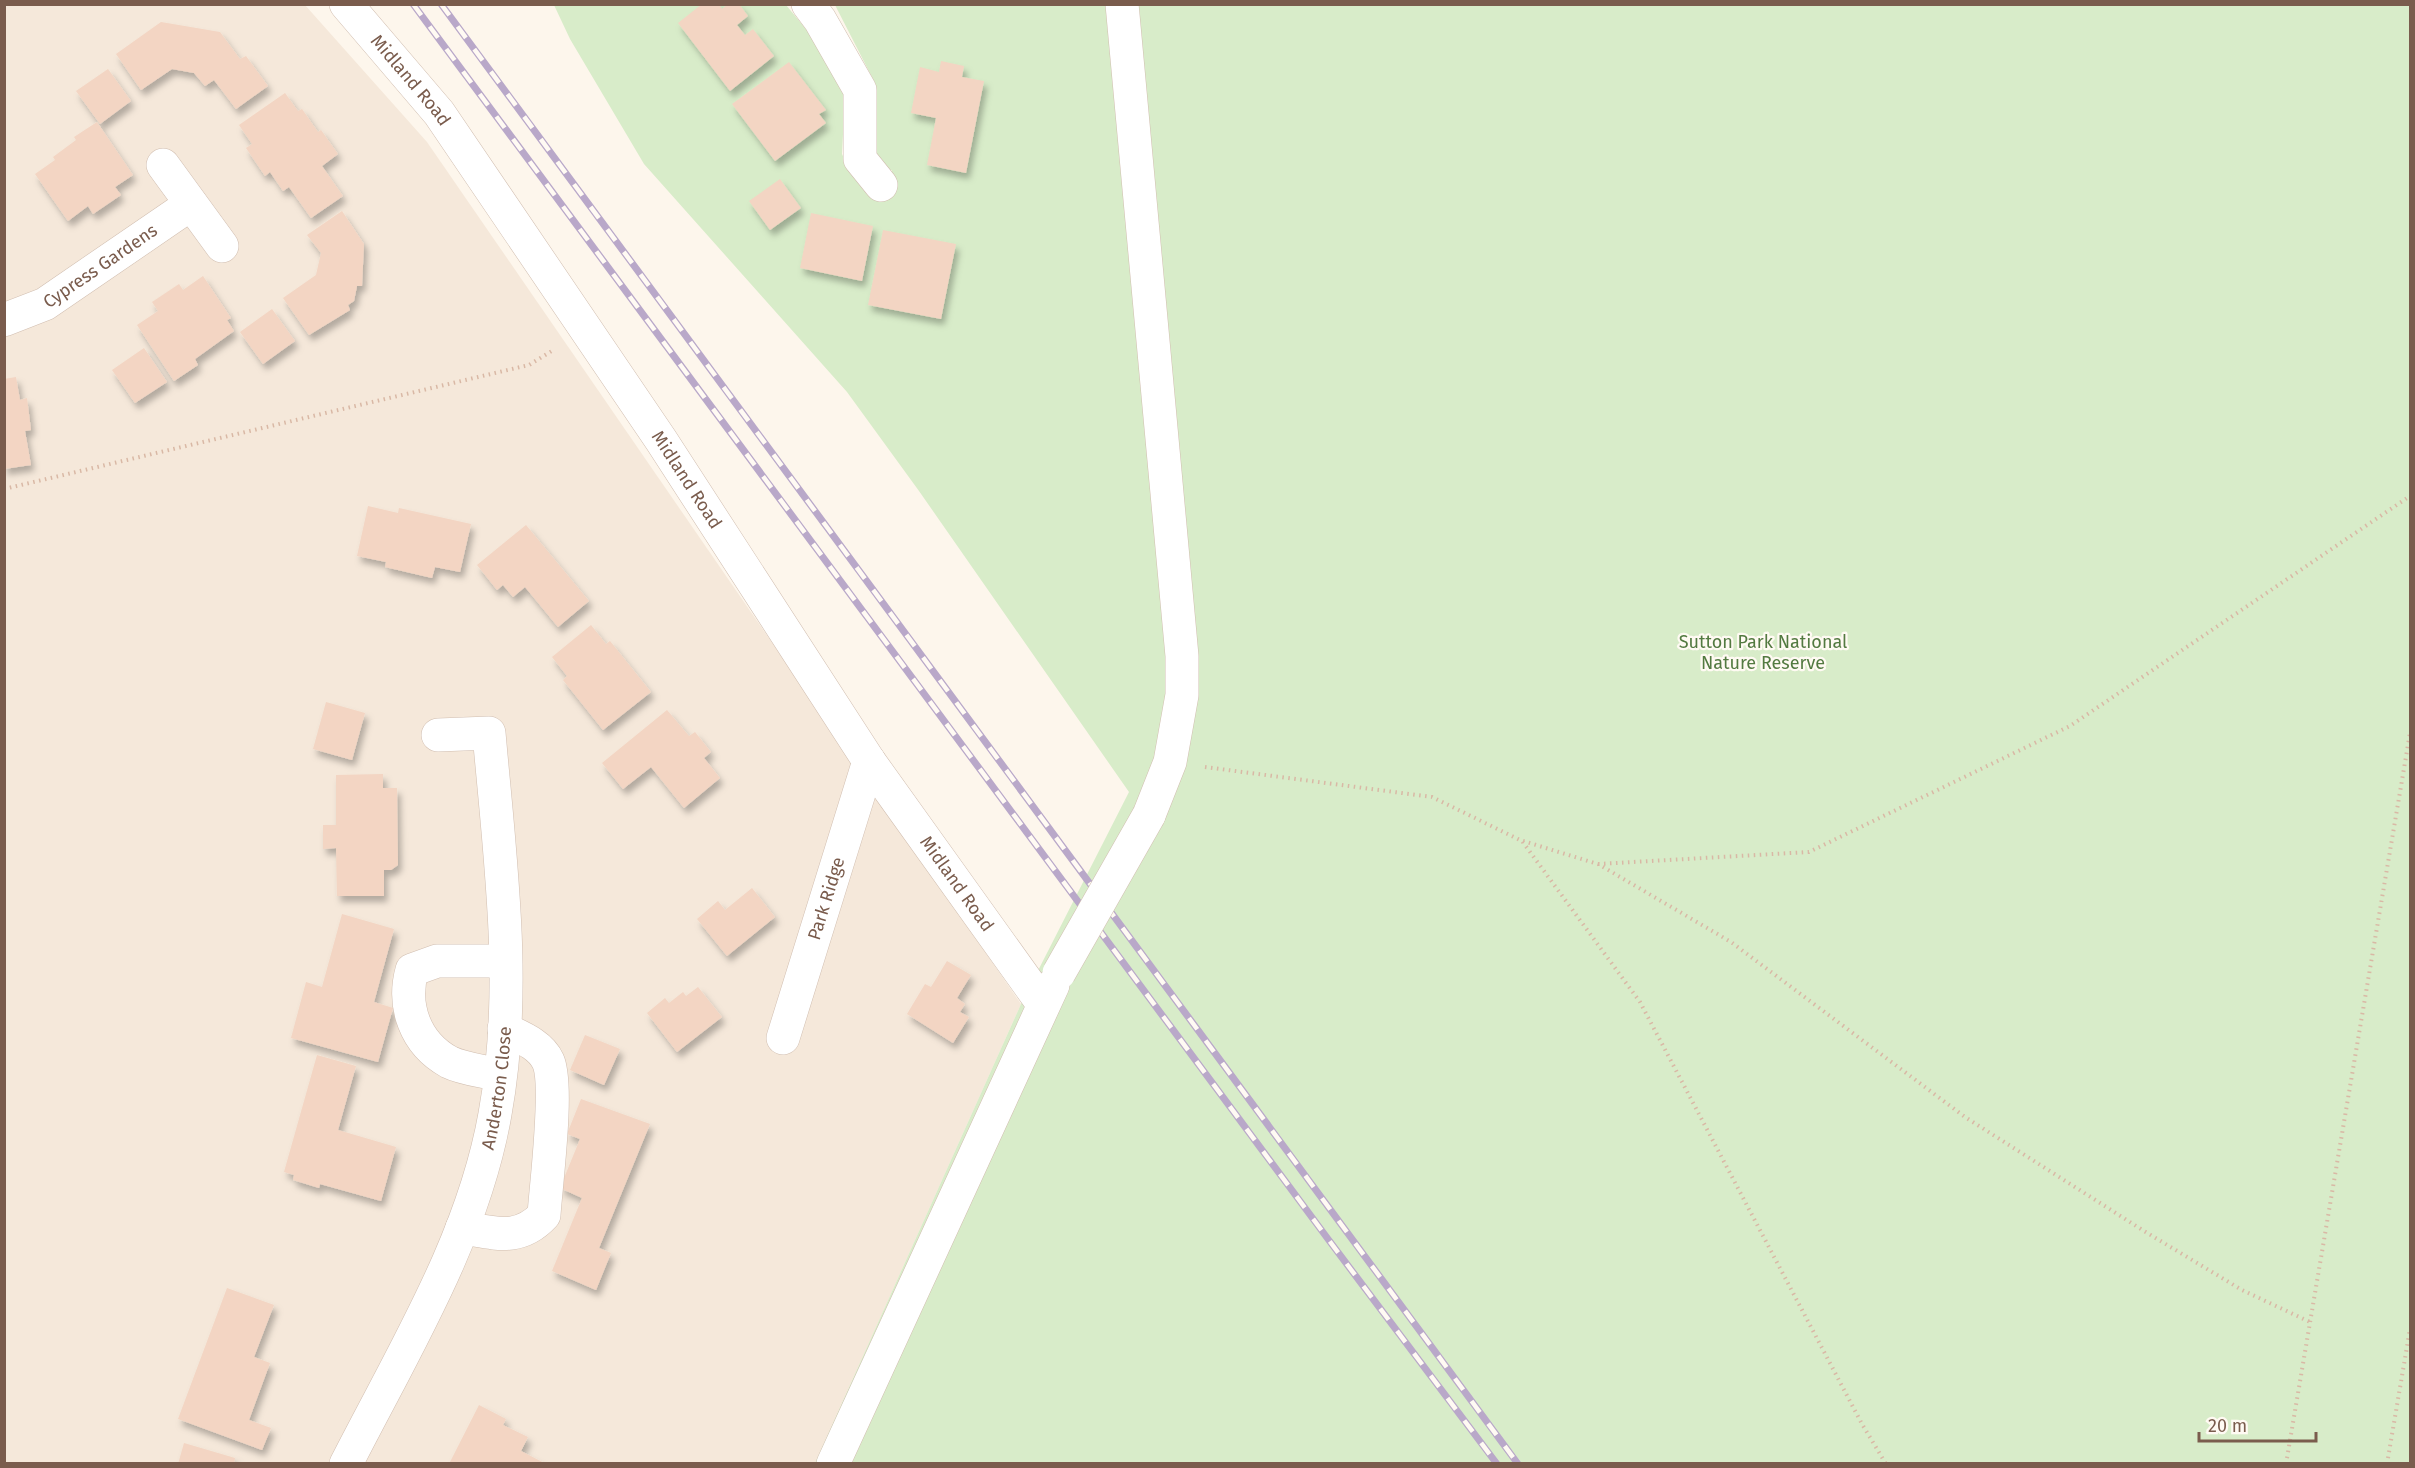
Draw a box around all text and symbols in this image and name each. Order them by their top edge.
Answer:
street label: Midland Road [366,30,455,130]
street label: Cypress Gardens [39,219,162,313]
street label: Midland Road [647,427,727,533]
park label: Sutton Park National Nature Reserve [1679,631,1847,674]
street label: Midland Road [915,832,999,936]
street label: Park Ridge [803,854,850,943]
street label: Anderton Close [477,1026,516,1152]
scale bar [2199,1405,2316,1443]
text: 20 m [2208,1415,2247,1437]

